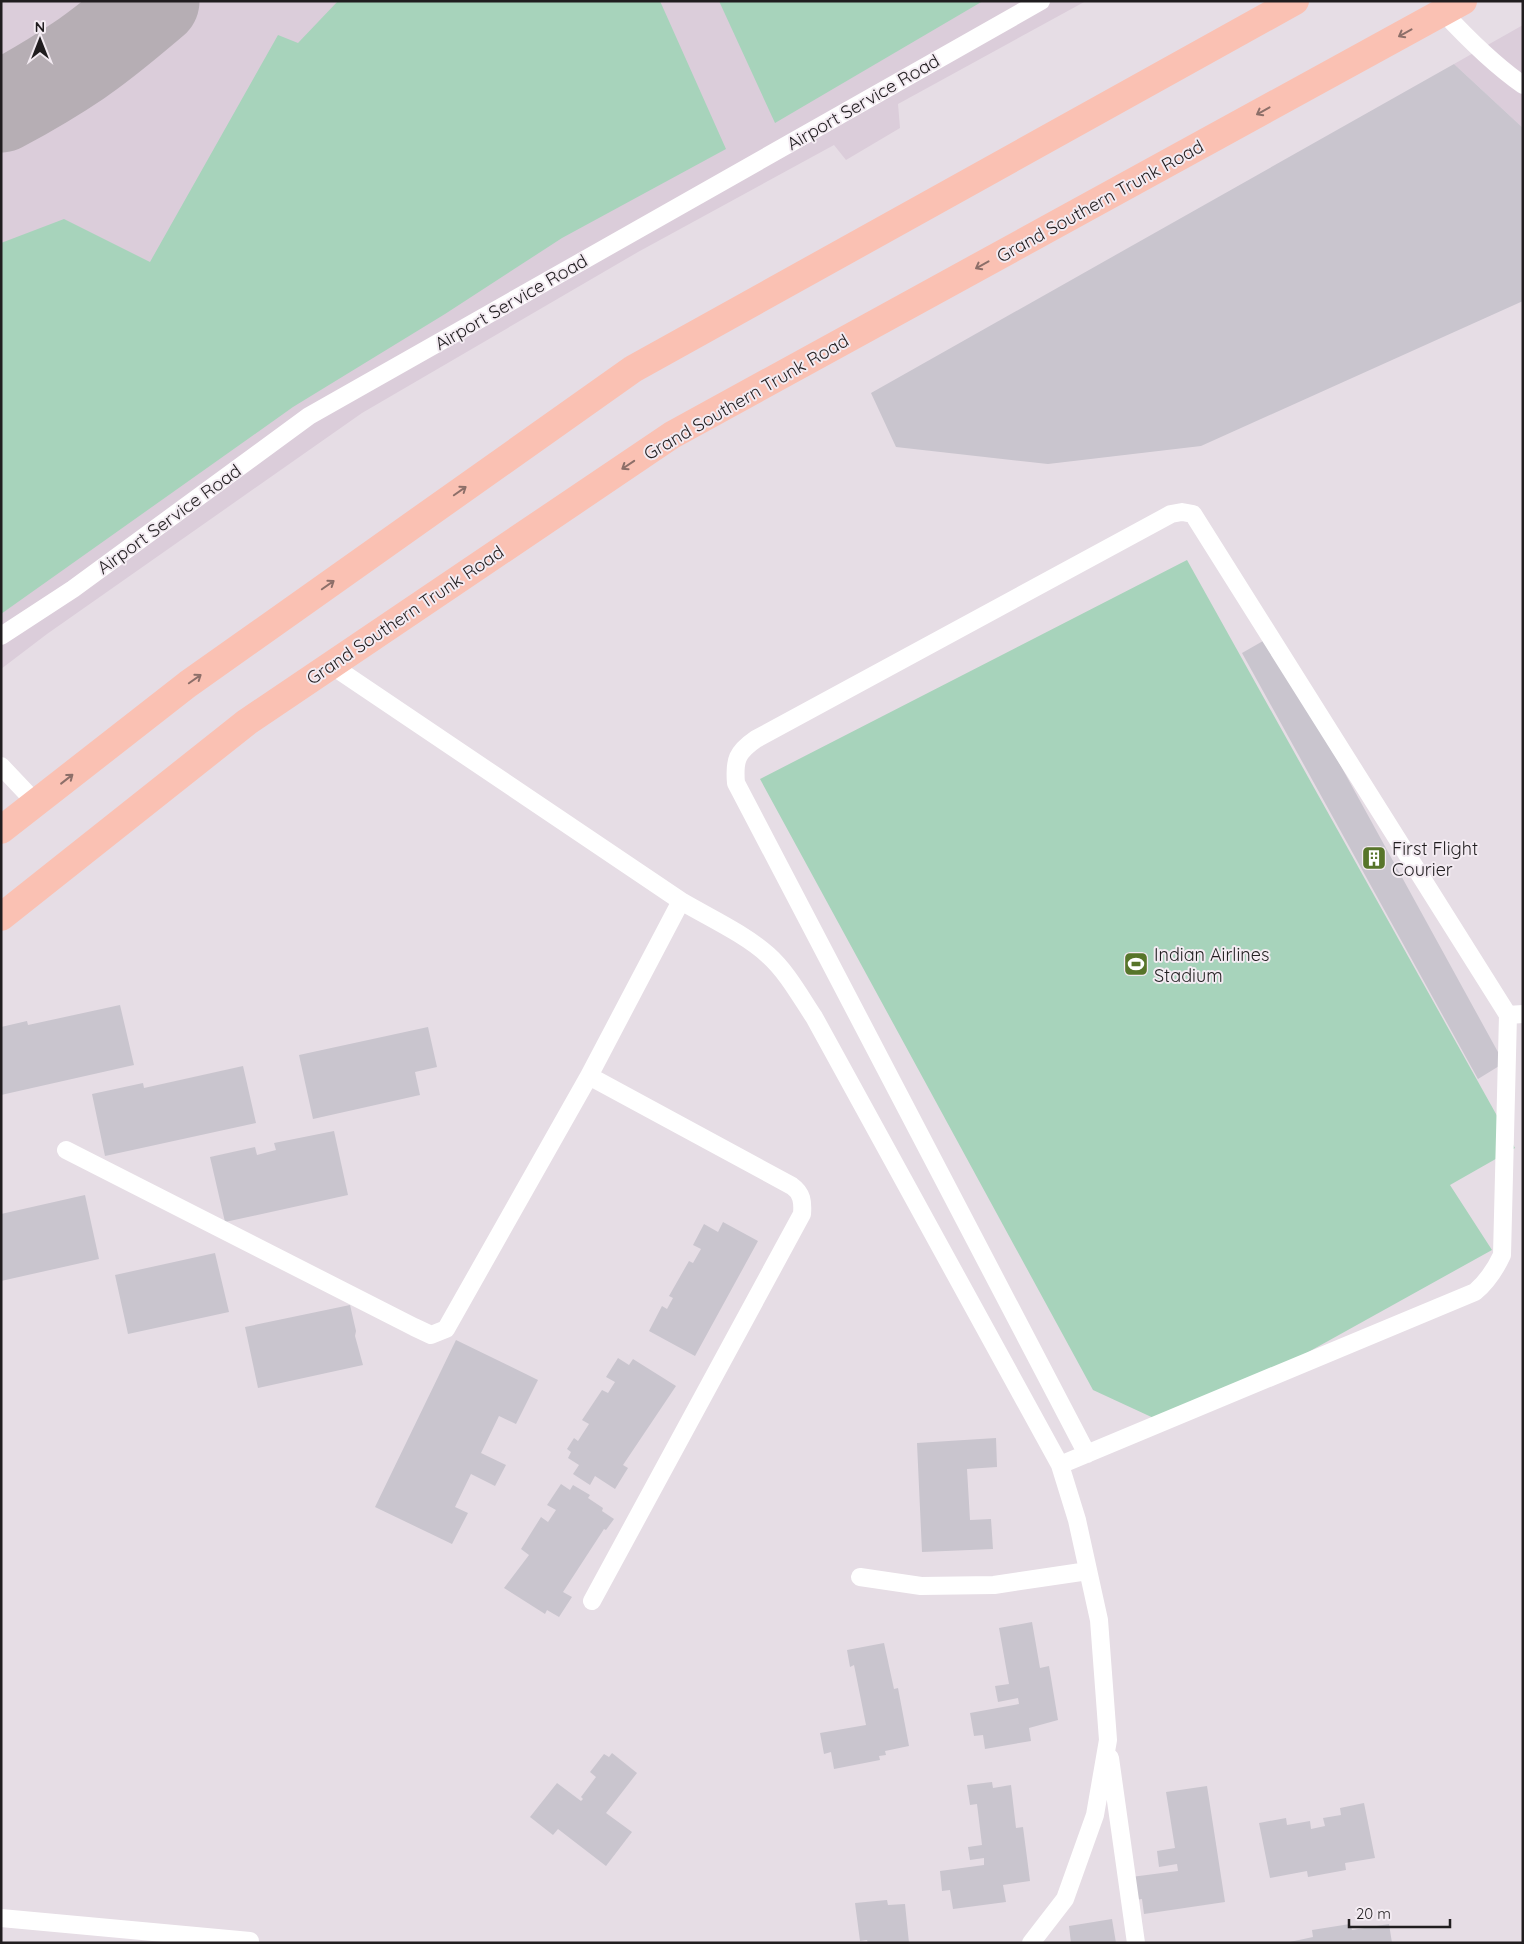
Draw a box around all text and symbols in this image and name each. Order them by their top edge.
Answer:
north arrow [15,15,65,65]
text: N [35,18,45,36]
one-way arrow [1398,28,1413,38]
street label: Airport Service Road [782,49,944,155]
one-way arrow [1256,107,1271,116]
street label: Grand Southern Trunk Road [993,134,1207,268]
street label: Airport Service Road [430,249,592,355]
one-way arrow [975,260,990,270]
street label: Grand Southern Trunk Road [639,329,853,465]
street label: Airport Service Road [92,459,246,579]
one-way arrow [621,460,635,470]
one-way arrow [453,486,467,496]
street label: Grand Southern Trunk Road [302,540,508,690]
one-way arrow [321,580,335,590]
one-way arrow [188,674,202,684]
one-way arrow [60,773,73,784]
place label: First Flight Courier [1392,837,1478,881]
building icon: First Flight Courier [1361,845,1387,871]
place label: Indian Airlines Stadium [1154,943,1269,987]
sports icon: Indian Airlines Stadium [1123,951,1149,977]
scale bar [1349,1896,1450,1928]
text: 20 m [1356,1904,1391,1923]

